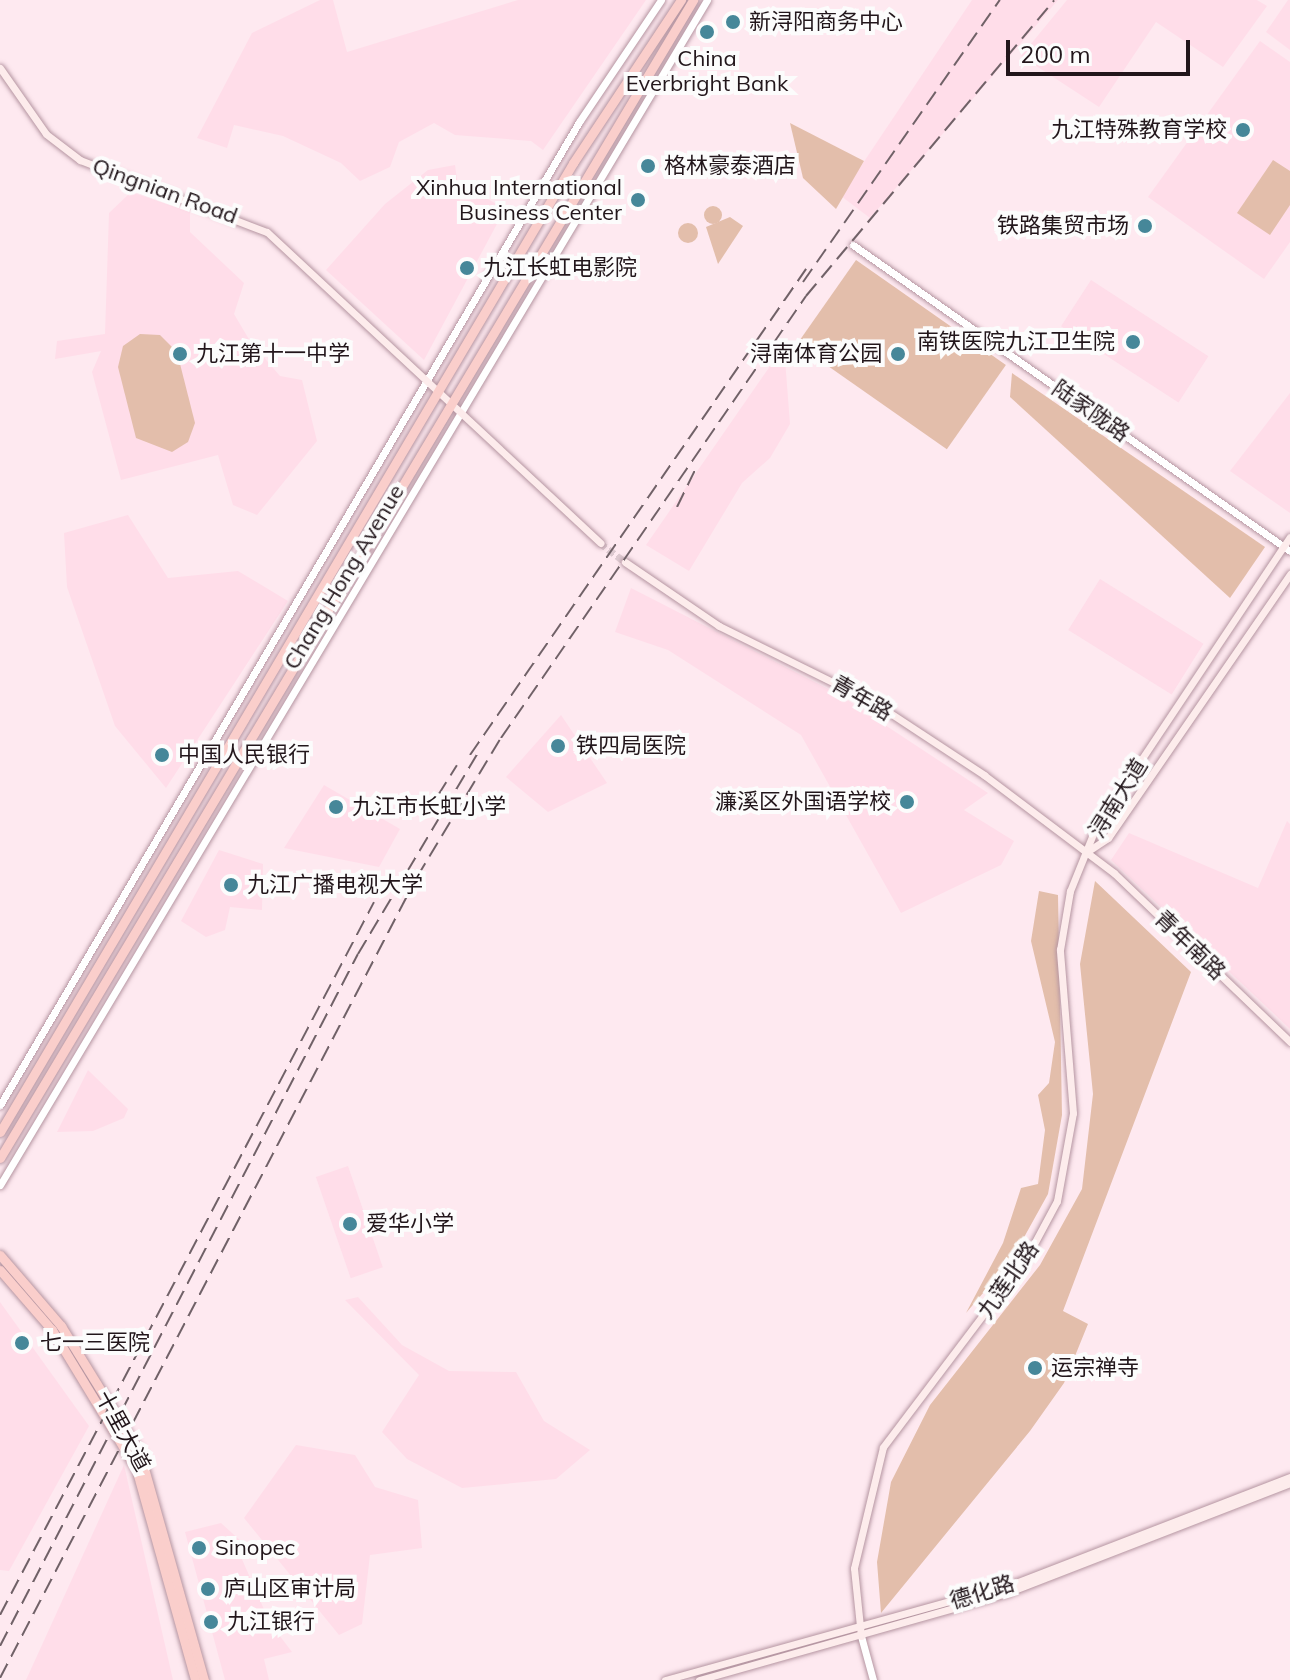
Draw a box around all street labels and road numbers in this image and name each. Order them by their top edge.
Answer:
street label: Qingnian Road [89,153,241,229]
street label: 陆家陇路 [1047,375,1135,447]
street label: Chang Hong Avenue [278,480,410,674]
street label: 青年路 [827,670,897,726]
street label: 浔南大道 [1083,754,1153,842]
street label: 青年南路 [1149,905,1231,985]
street label: 九莲北路 [972,1236,1044,1324]
street label: 十里大道 [90,1386,156,1476]
street label: 德化路 [947,1570,1017,1614]

